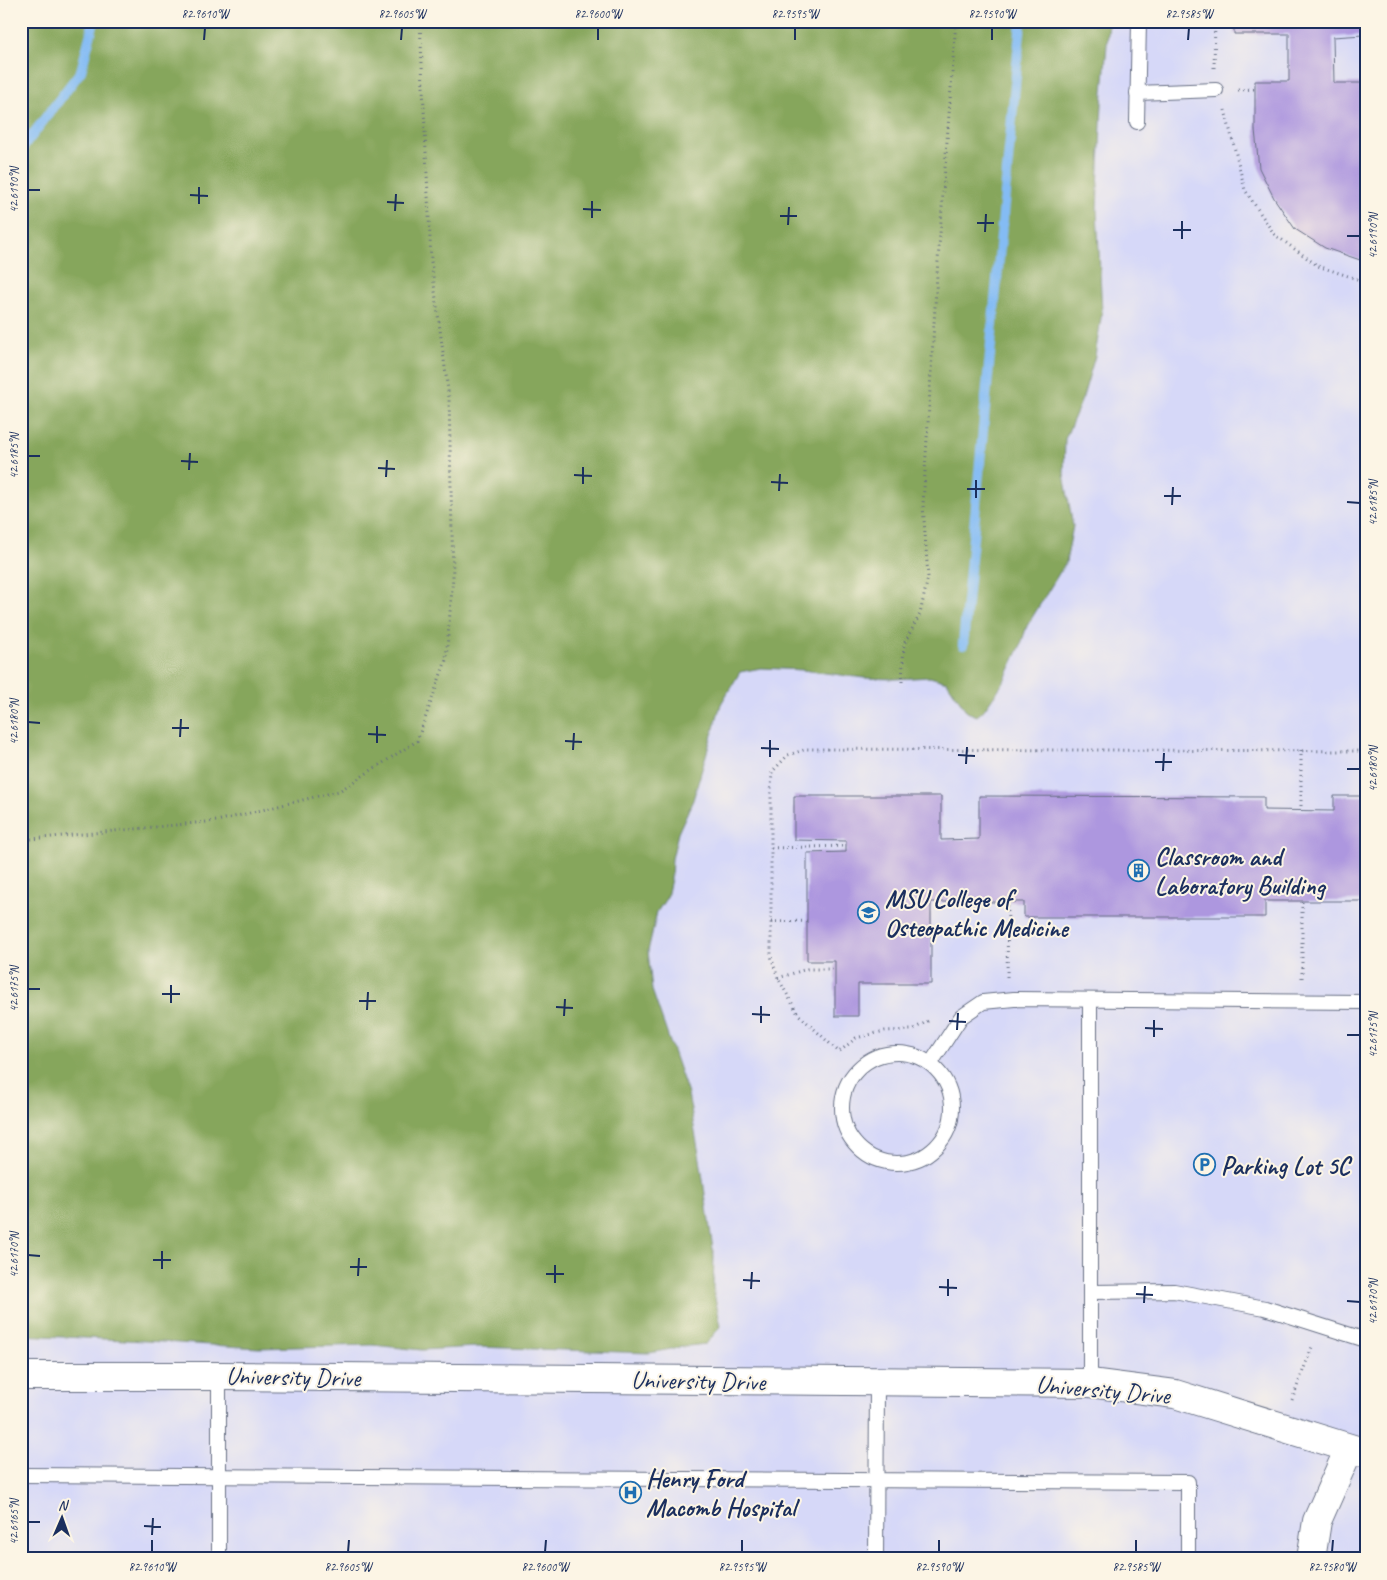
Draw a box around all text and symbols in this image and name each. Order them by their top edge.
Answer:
text: 82.9610°W [182,6,231,22]
text: 82.9605°W [379,6,428,22]
text: 82.9600°W [575,6,624,22]
text: 82.9595°W [772,6,821,22]
text: 82.9590°W [969,6,1018,22]
text: 82.9585°W [1166,6,1215,22]
text: 42.6190°N [6,166,22,213]
text: 42.6190°N [1365,212,1381,259]
text: 42.6185°N [6,432,22,479]
text: 42.6185°N [1365,479,1381,526]
text: 42.6180°N [6,698,22,745]
text: 42.6180°N [1365,745,1381,792]
place label: Classroom and Laboratory Building [1155,841,1326,902]
building icon: Classroom and Laboratory Building [1127,858,1151,882]
place label: MSU College of Osteopathic Medicine [885,883,1069,944]
school or university icon: MSU College of Osteopathic Medicine [857,900,881,924]
text: 42.6175°N [6,965,22,1012]
text: 42.6175°N [1365,1011,1381,1058]
place label: Parking Lot 5C [1221,1150,1353,1182]
parking icon: Parking Lot 5C [1193,1153,1217,1177]
text: 42.6170°N [6,1231,22,1278]
text: 42.6170°N [1365,1278,1381,1325]
street label: University Drive [226,1360,362,1394]
street label: University Drive [631,1364,767,1398]
street label: University Drive [1035,1368,1173,1412]
place label: Henry Ford Macomb Hospital [646,1463,800,1524]
hospital icon: Henry Ford Macomb Hospital [618,1480,642,1504]
north arrow [38,1492,88,1542]
text: N [58,1497,69,1514]
text: 42.6165°N [6,1498,22,1545]
text: 82.9610°W [129,1559,178,1575]
text: 82.9605°W [325,1559,374,1575]
text: 82.9600°W [522,1559,571,1575]
text: 82.9595°W [719,1559,768,1575]
text: 82.9590°W [916,1559,965,1575]
text: 82.9585°W [1113,1559,1162,1575]
text: 82.9580°W [1309,1559,1358,1575]

